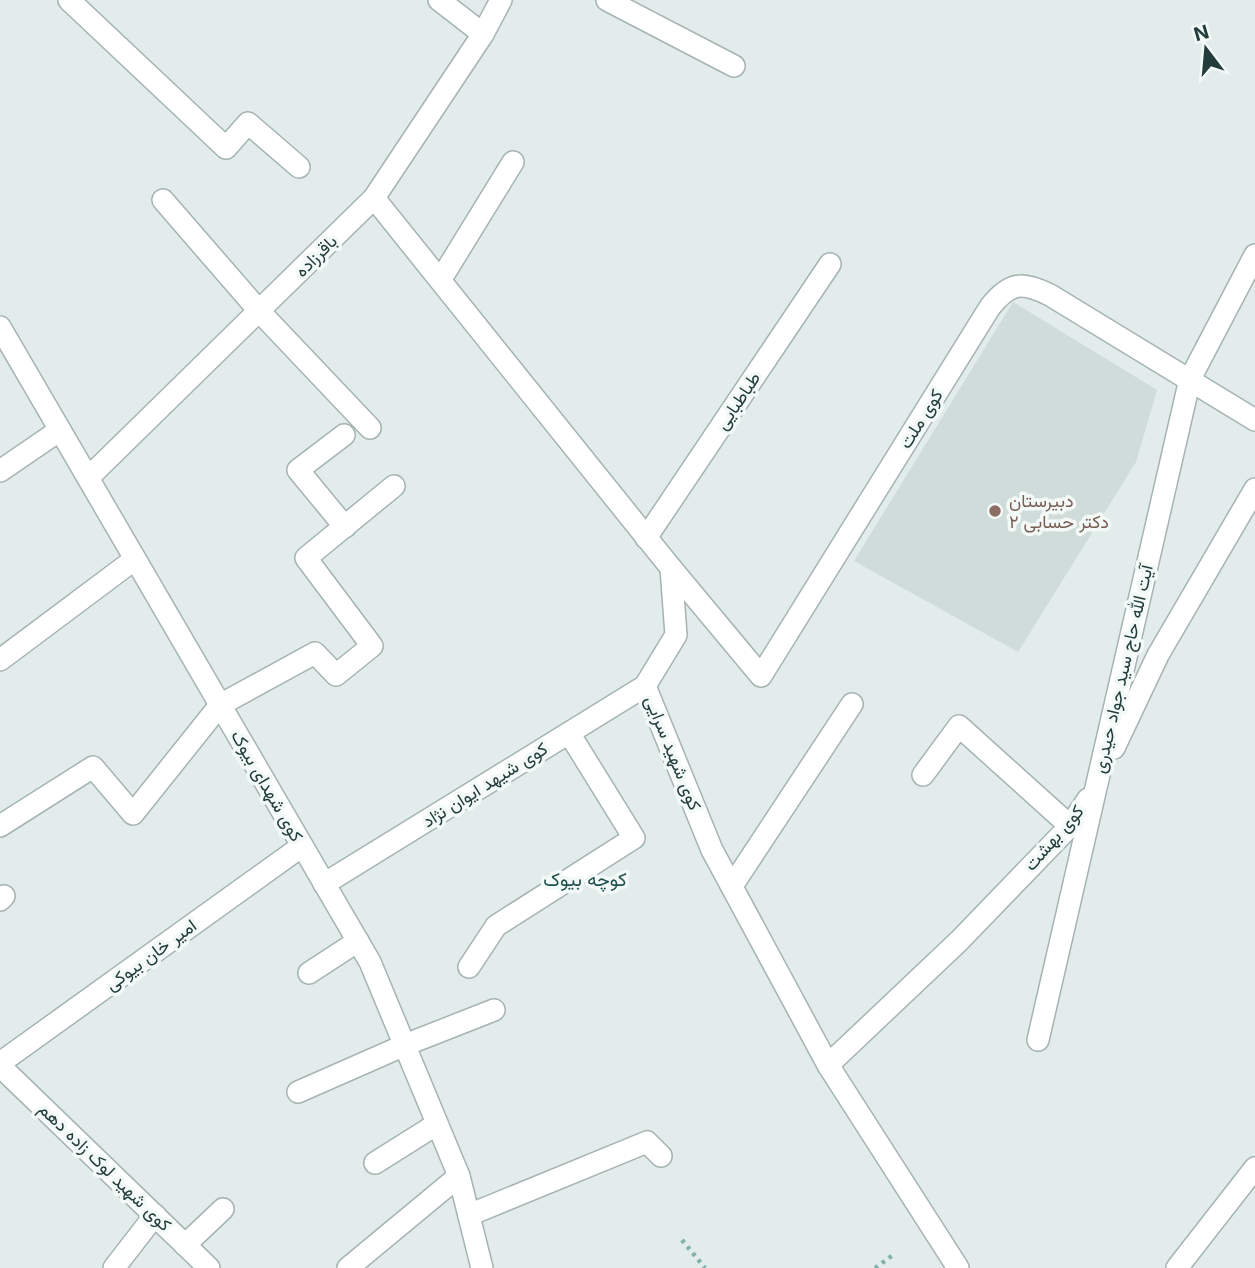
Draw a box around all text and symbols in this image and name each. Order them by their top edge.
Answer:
north arrow [1171,14,1241,84]
text: N [1191,20,1212,46]
street label: باقرزاده [290,230,342,282]
street label: طباطبایی [711,368,765,434]
street label: کوی ملت [894,385,948,453]
place label: دبیرستان دکتر حسابی ۲ [1009,490,1109,533]
marker: دبیرستان دکتر حسابی ۲ [987,503,1003,519]
street label: آیت الله حاج سید جواد حیدری [1088,561,1159,776]
street label: کوی شهید سرایی [640,692,706,814]
street label: کوی شهدای بیوک [226,726,308,846]
street label: کوی شیهد ایوان نژاد [418,738,552,832]
street label: کوی بهشت [1019,801,1089,875]
district label: کوچه بیوک [543,868,627,893]
street label: امیر خان بیوکی [101,915,201,995]
street label: کوی شهید لوک زاده دهم [33,1098,176,1237]

